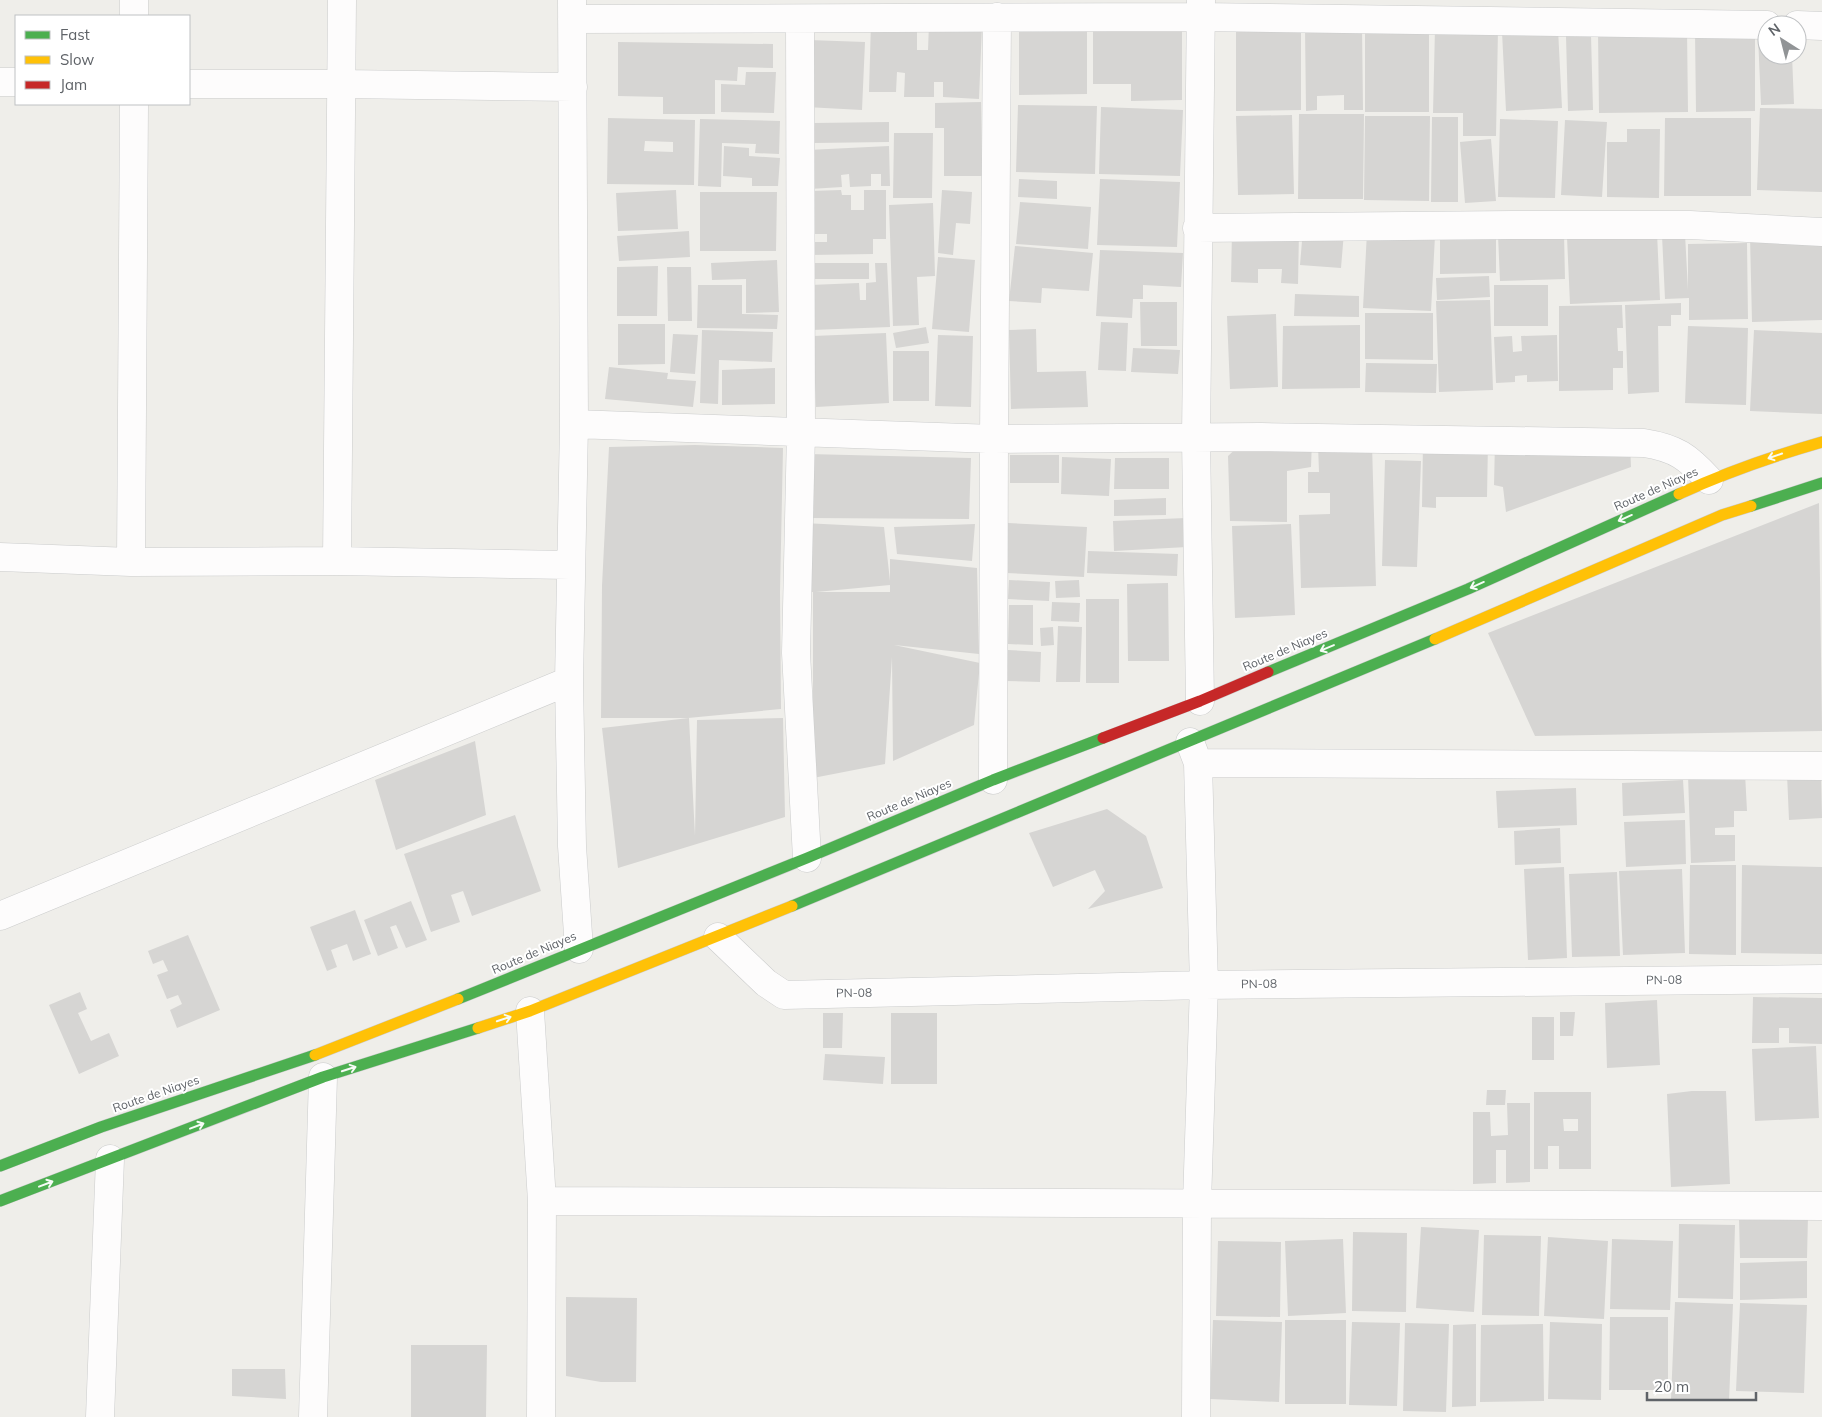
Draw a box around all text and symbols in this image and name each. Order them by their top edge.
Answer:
legend [15,15,190,105]
north arrow [1757,15,1807,65]
text: N [1765,19,1784,40]
text: Fast [60,25,90,44]
text: Slow [60,50,94,69]
text: Jam [60,75,87,94]
one-way arrow [1768,452,1784,461]
street label: Route de Niayes [1611,463,1700,514]
one-way arrow [1618,514,1633,524]
one-way arrow [1470,581,1485,590]
street label: Route de Niayes [1240,625,1329,674]
one-way arrow [1320,643,1335,653]
street label: Route de Niayes [864,775,953,824]
street label: Route de Niayes [489,928,578,977]
street label: PN-08 [1646,972,1682,987]
street label: PN-08 [1241,976,1277,991]
street label: PN-08 [836,985,872,1000]
one-way arrow [496,1014,512,1024]
one-way arrow [341,1064,357,1073]
street label: Route de Niayes [111,1072,201,1115]
one-way arrow [189,1120,204,1130]
one-way arrow [37,1179,53,1188]
scale bar [1647,1370,1756,1402]
text: 20 m [1654,1377,1689,1396]

